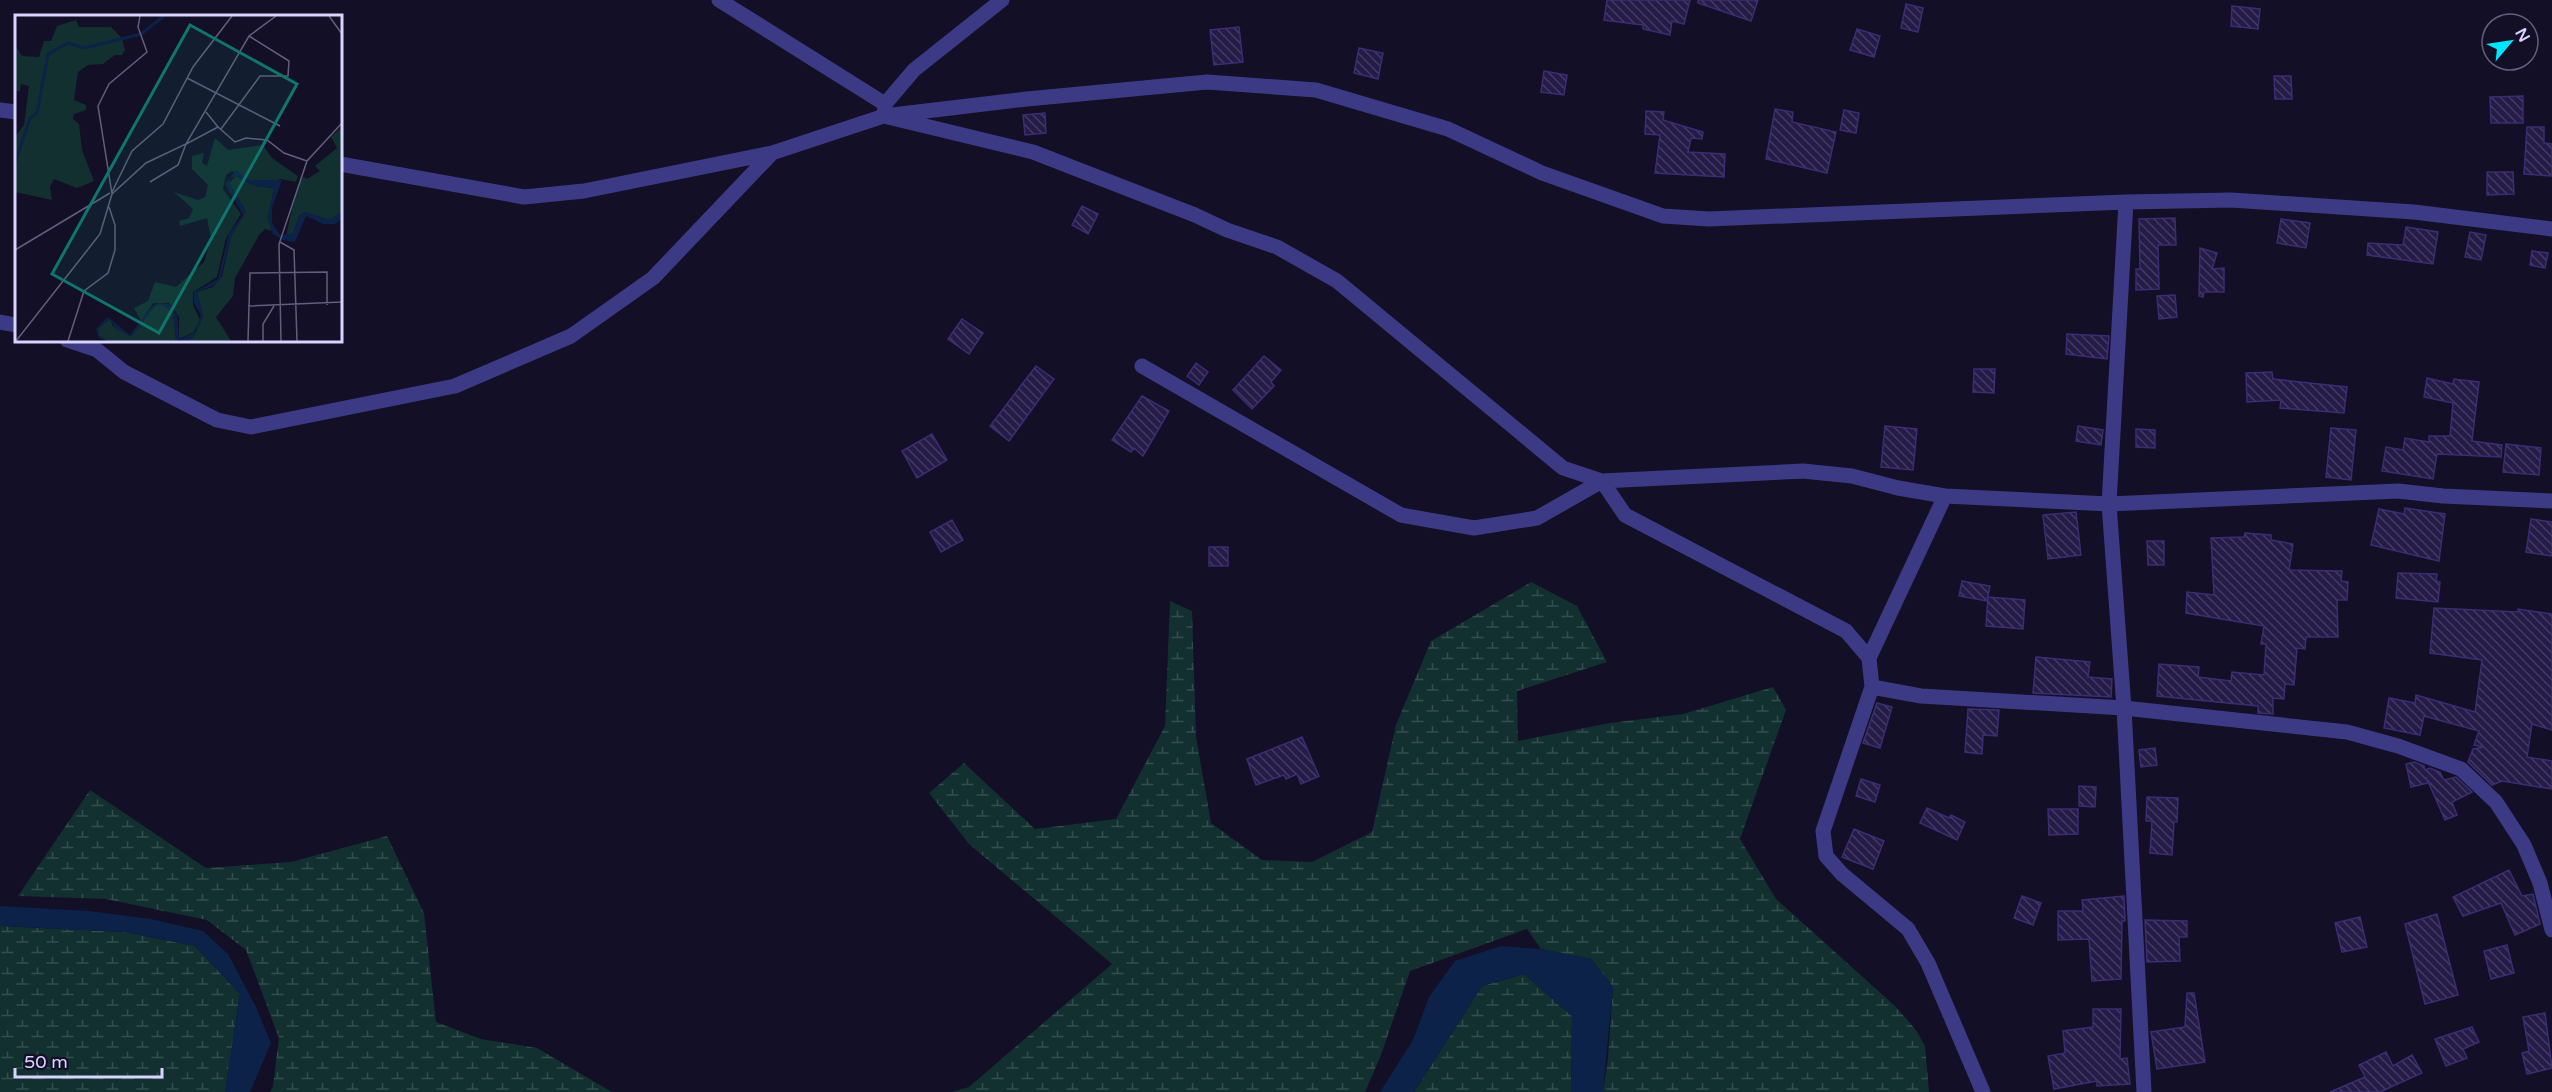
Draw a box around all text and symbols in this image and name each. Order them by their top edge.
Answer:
north arrow [2480,12,2540,72]
inset map [15,15,342,342]
text: N [2510,25,2534,46]
scale bar [15,1041,162,1079]
text: 50 m [24,1051,68,1073]

